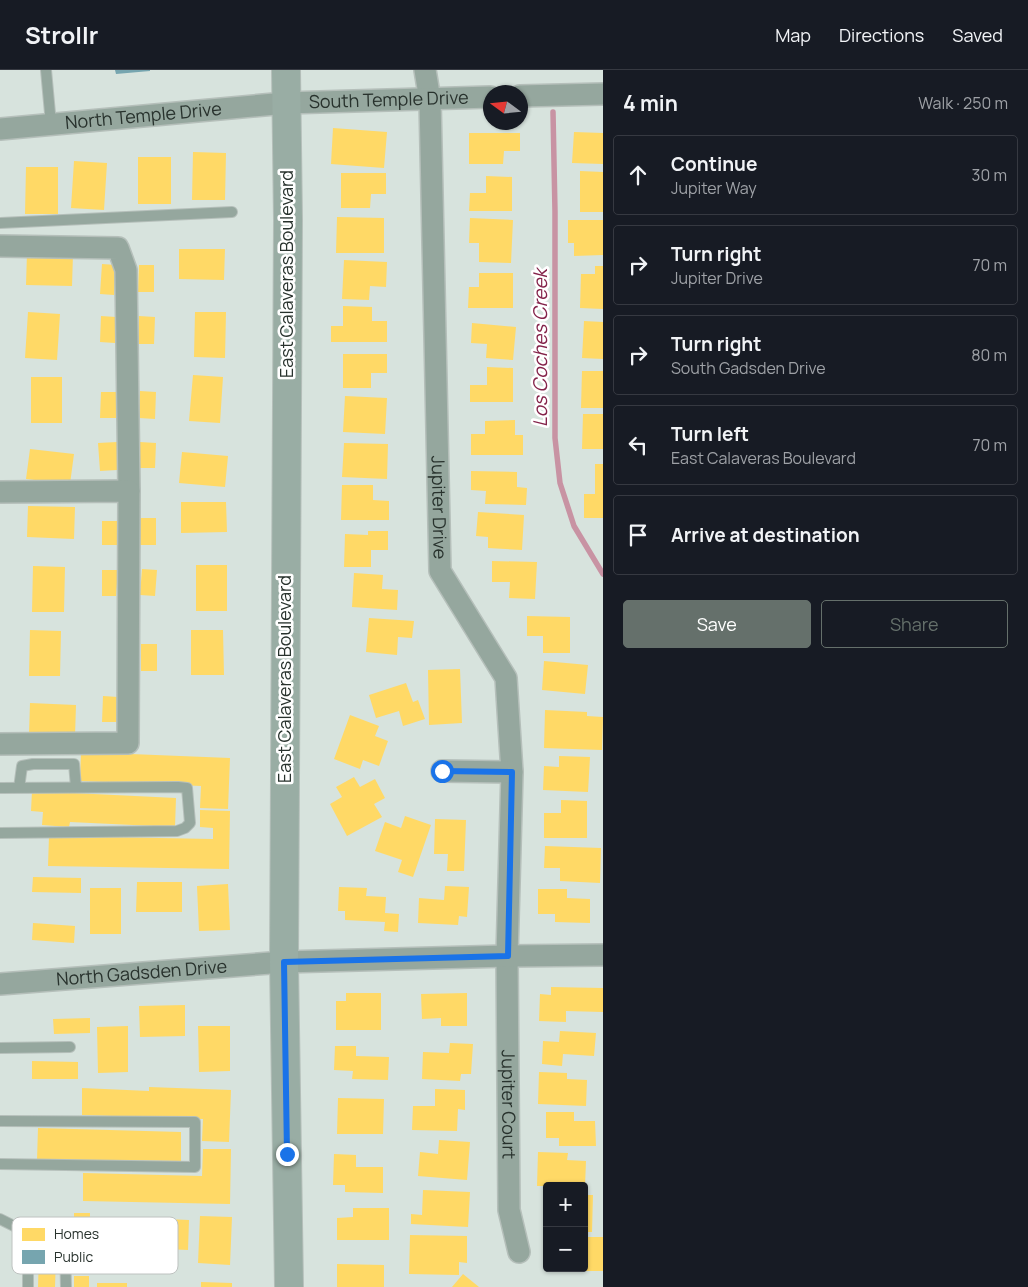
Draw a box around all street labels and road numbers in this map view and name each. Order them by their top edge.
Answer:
street label: South Temple Drive [308,85,469,113]
street label: North Temple Drive [64,96,223,134]
street label: East Calaveras Boulevard [274,170,298,378]
street label: Jupiter Drive [427,455,453,559]
street label: East Calaveras Boulevard [272,575,296,783]
street label: North Gadsden Drive [55,953,228,991]
street label: Jupiter Court [497,1050,522,1159]

